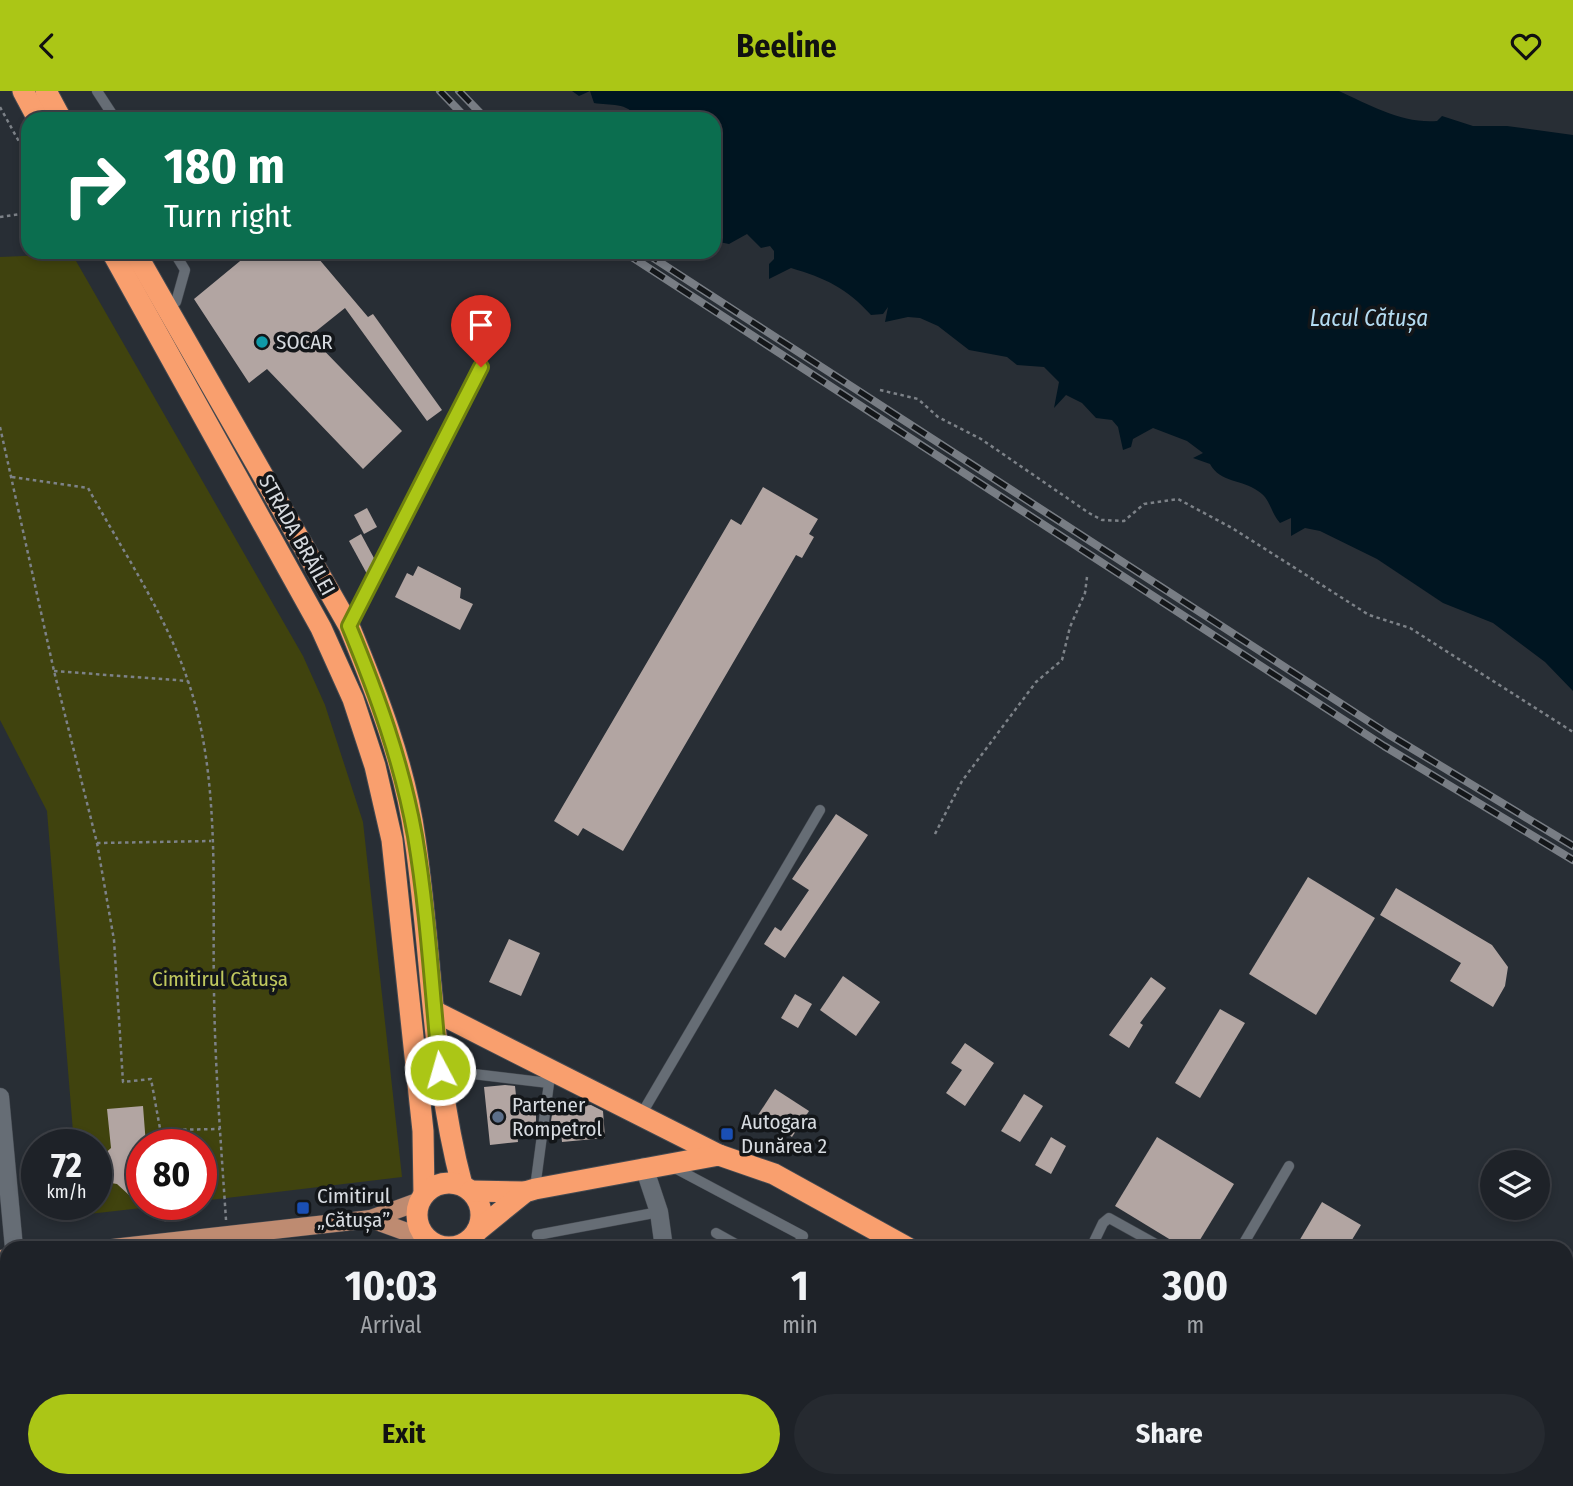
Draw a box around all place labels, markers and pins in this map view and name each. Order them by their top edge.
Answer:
pin [451,295,511,367]
place label: SOCAR [276,329,333,355]
marker: SOCAR [254,334,270,350]
place label: Partener Rompetrol [512,1092,603,1142]
marker: Partener Rompetrol [490,1109,506,1125]
place label: Autogara Dunărea 2 [741,1109,827,1159]
marker: Autogara Dunărea 2 [719,1126,735,1142]
place label: Cimitirul „Cătușa” [317,1183,391,1233]
marker: Cimitirul „Cătușa” [295,1200,311,1216]

